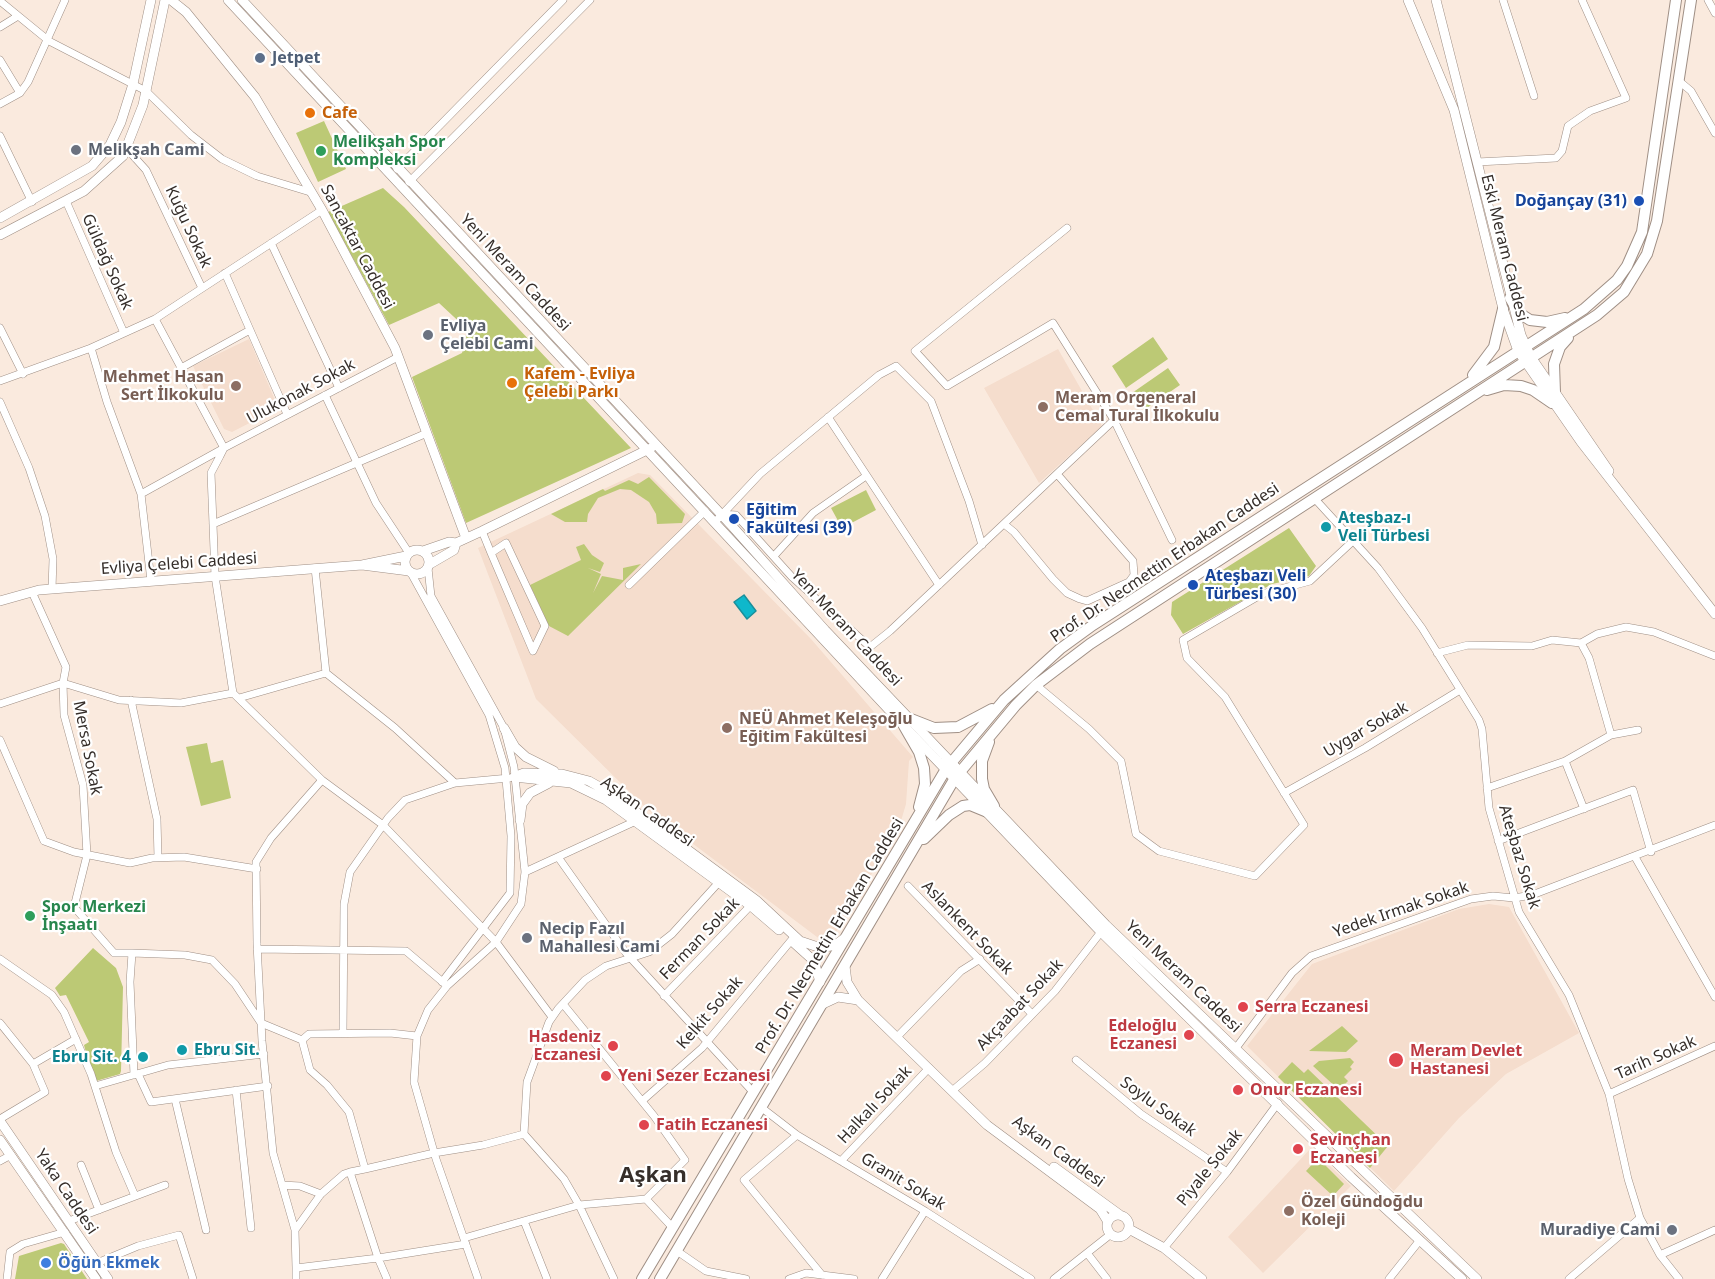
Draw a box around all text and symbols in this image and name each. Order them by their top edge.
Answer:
place label: Jetpet [272,48,320,68]
marker: Jetpet [253,51,267,65]
place label: Cafe [322,103,358,123]
marker: Cafe [303,106,317,120]
place label: Melikşah Spor Kompleksi [333,132,445,170]
place label: Melikşah Cami [88,140,205,160]
marker: Melikşah Cami [69,143,83,157]
marker: Melikşah Spor Kompleksi [314,144,328,158]
street label: Eski Meram Caddesi [1476,172,1532,324]
street label: Sancaktar Caddesi [316,182,398,312]
street label: Kuğu Sokak [161,183,215,271]
place label: Doğançay (31) [1515,191,1627,211]
marker: Doğançay (31) [1632,194,1646,208]
street label: Güldağ Sokak [77,211,137,313]
street label: Yeni Meram Caddesi [456,211,574,335]
place label: Evliya Çelebi Cami [440,316,533,354]
marker: Evliya Çelebi Cami [421,328,435,342]
street label: Ulukonak Sokak [244,355,358,429]
place label: Kafem - Evliya Çelebi Parkı [524,364,635,402]
place label: Mehmet Hasan Sert İlkokulu [103,367,224,405]
marker: Kafem - Evliya Çelebi Parkı [505,376,519,390]
marker: Mehmet Hasan Sert İlkokulu [229,379,243,393]
place label: Meram Orgeneral Cemal Tural İlkokulu [1055,388,1220,426]
marker: Meram Orgeneral Cemal Tural İlkokulu [1036,400,1050,414]
street label: Prof. Dr. Necmettin Erbakan Caddesi [1047,479,1283,647]
place label: Eğitim Fakültesi (39) [746,500,852,538]
place label: Ateşbaz-ı Veli Türbesi [1338,508,1430,546]
marker: Eğitim Fakültesi (39) [727,512,741,526]
marker: Ateşbaz-ı Veli Türbesi [1319,520,1333,534]
street label: Evliya Çelebi Caddesi [100,549,258,579]
street label: Yeni Meram Caddesi [787,566,905,690]
place label: Ateşbazı Veli Türbesi (30) [1205,566,1306,604]
marker: Ateşbazı Veli Türbesi (30) [1186,578,1200,592]
street label: Uygar Sokak [1321,698,1411,762]
street label: Mersa Sokak [68,699,106,797]
place label: NEÜ Ahmet Keleşoğlu Eğitim Fakültesi [739,709,913,747]
marker: NEÜ Ahmet Keleşoğlu Eğitim Fakültesi [720,721,734,735]
street label: Aşkan Caddesi [597,773,697,851]
street label: Ateşbaz Sokak [1494,803,1544,911]
street label: Prof. Dr. Necmettin Erbakan Caddesi [752,815,908,1057]
street label: Aslankent Sokak [917,877,1017,979]
street label: Yedek Irmak Sokak [1331,878,1471,942]
street label: Ferman Sokak [656,894,744,984]
place label: Spor Merkezi İnşaatı [42,897,146,935]
marker: Spor Merkezi İnşaatı [23,909,37,923]
street label: Yeni Meram Caddesi [1121,917,1245,1037]
place label: Necip Fazıl Mahallesi Cami [539,919,660,957]
marker: Necip Fazıl Mahallesi Cami [520,931,534,945]
street label: Akçaabat Sokak [973,955,1067,1055]
street label: Kelkit Sokak [673,973,747,1053]
place label: Serra Eczanesi [1255,997,1369,1017]
marker: Serra Eczanesi [1236,1000,1250,1014]
place label: Edeloğlu Eczanesi [1108,1016,1177,1054]
place label: Hasdeniz Eczanesi [528,1027,601,1065]
marker: Edeloğlu Eczanesi [1182,1028,1196,1042]
street label: Tarih Sokak [1613,1032,1699,1084]
marker: Hasdeniz Eczanesi [606,1039,620,1053]
place label: Ebru Sit. [194,1040,260,1060]
place label: Meram Devlet Hastanesi [1410,1041,1522,1079]
marker: Ebru Sit. [175,1043,189,1057]
place label: Ebru Sit. 4 [52,1047,131,1067]
marker: Ebru Sit. 4 [136,1050,150,1064]
marker: Meram Devlet Hastanesi [1387,1051,1405,1069]
street label: Halkalı Sokak [834,1062,916,1148]
place label: Yeni Sezer Eczanesi [618,1066,771,1086]
marker: Yeni Sezer Eczanesi [599,1069,613,1083]
street label: Soylu Sokak [1116,1073,1200,1141]
place label: Onur Eczanesi [1250,1080,1362,1100]
marker: Onur Eczanesi [1231,1083,1245,1097]
street label: Aşkan Caddesi [1008,1112,1108,1192]
place label: Fatih Eczanesi [656,1115,768,1135]
marker: Fatih Eczanesi [637,1118,651,1132]
street label: Piyale Sokak [1173,1126,1247,1210]
place label: Sevinçhan Eczanesi [1310,1130,1391,1168]
marker: Sevinçhan Eczanesi [1291,1142,1305,1156]
street label: Yaka Caddesi [31,1146,101,1238]
street label: Granit Sokak [857,1149,949,1215]
district label: Aşkan [619,1163,687,1189]
place label: Özel Gündoğdu Koleji [1301,1192,1423,1230]
marker: Özel Gündoğdu Koleji [1282,1204,1296,1218]
place label: Muradiye Cami [1540,1220,1660,1240]
marker: Muradiye Cami [1665,1223,1679,1237]
place label: Öğün Ekmek [58,1253,160,1273]
marker: Öğün Ekmek [39,1256,53,1270]

